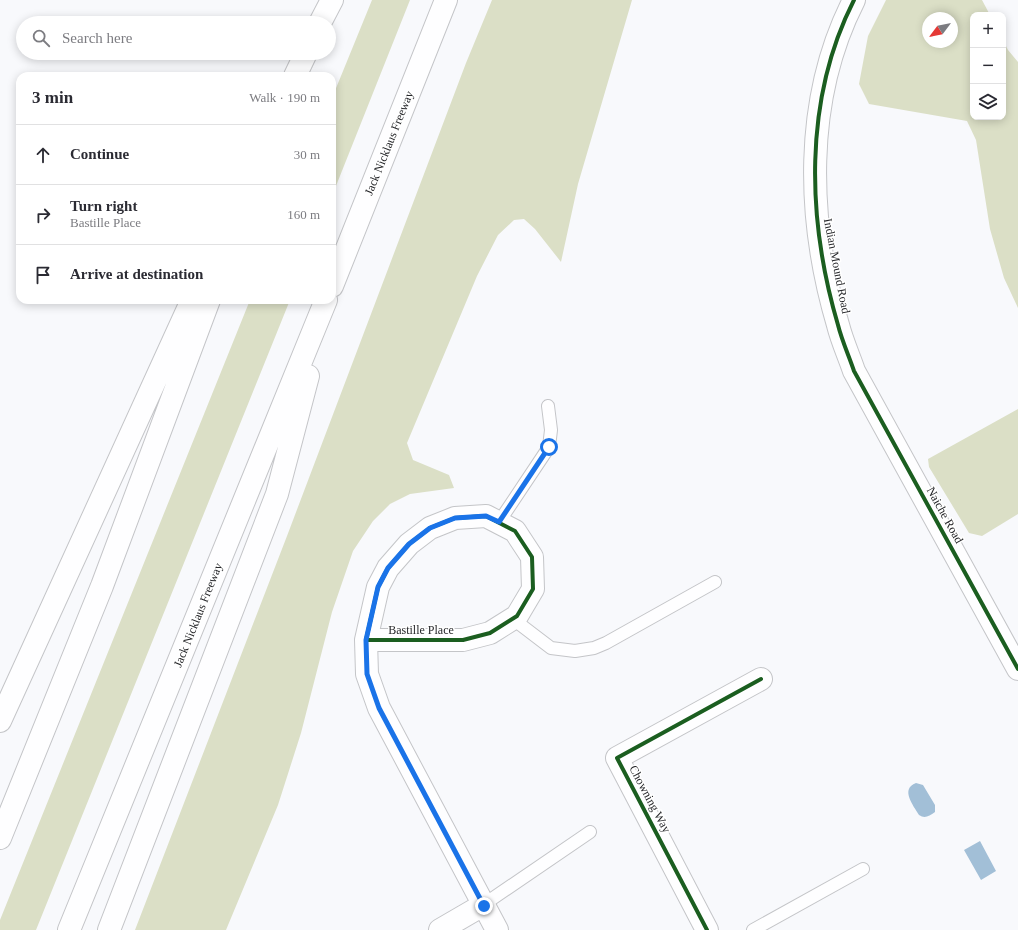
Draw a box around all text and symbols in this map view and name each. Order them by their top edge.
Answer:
north arrow [922,12,958,48]
map controls [970,12,1006,120]
button: + [970,12,1006,48]
search box [16,16,336,60]
icon: search [30,27,52,49]
text: Search here [62,30,132,46]
button: − [970,48,1006,84]
button: layers [970,84,1006,120]
text: 3 min [32,88,73,107]
street label: Jack Nicklaus Freeway [362,89,416,197]
text: Walk · 190 m [249,90,320,105]
icon: ahead [32,144,54,166]
text: Continue [70,146,129,162]
text: 30 m [294,147,320,162]
text: Turn right [70,198,137,214]
icon: right [32,204,54,226]
text: 160 m [287,207,320,222]
text: Bastille Place [70,215,141,230]
street label: Indian Mound Road [821,217,853,315]
icon: arrive [32,264,54,286]
text: Arrive at destination [70,266,203,282]
route start [540,438,558,456]
street label: Naiche Road [924,484,966,546]
street label: Jack Nicklaus Freeway [171,561,225,669]
street label: Bastille Place [388,623,454,637]
street label: Chowning Way [626,763,674,835]
route end [475,897,493,915]

